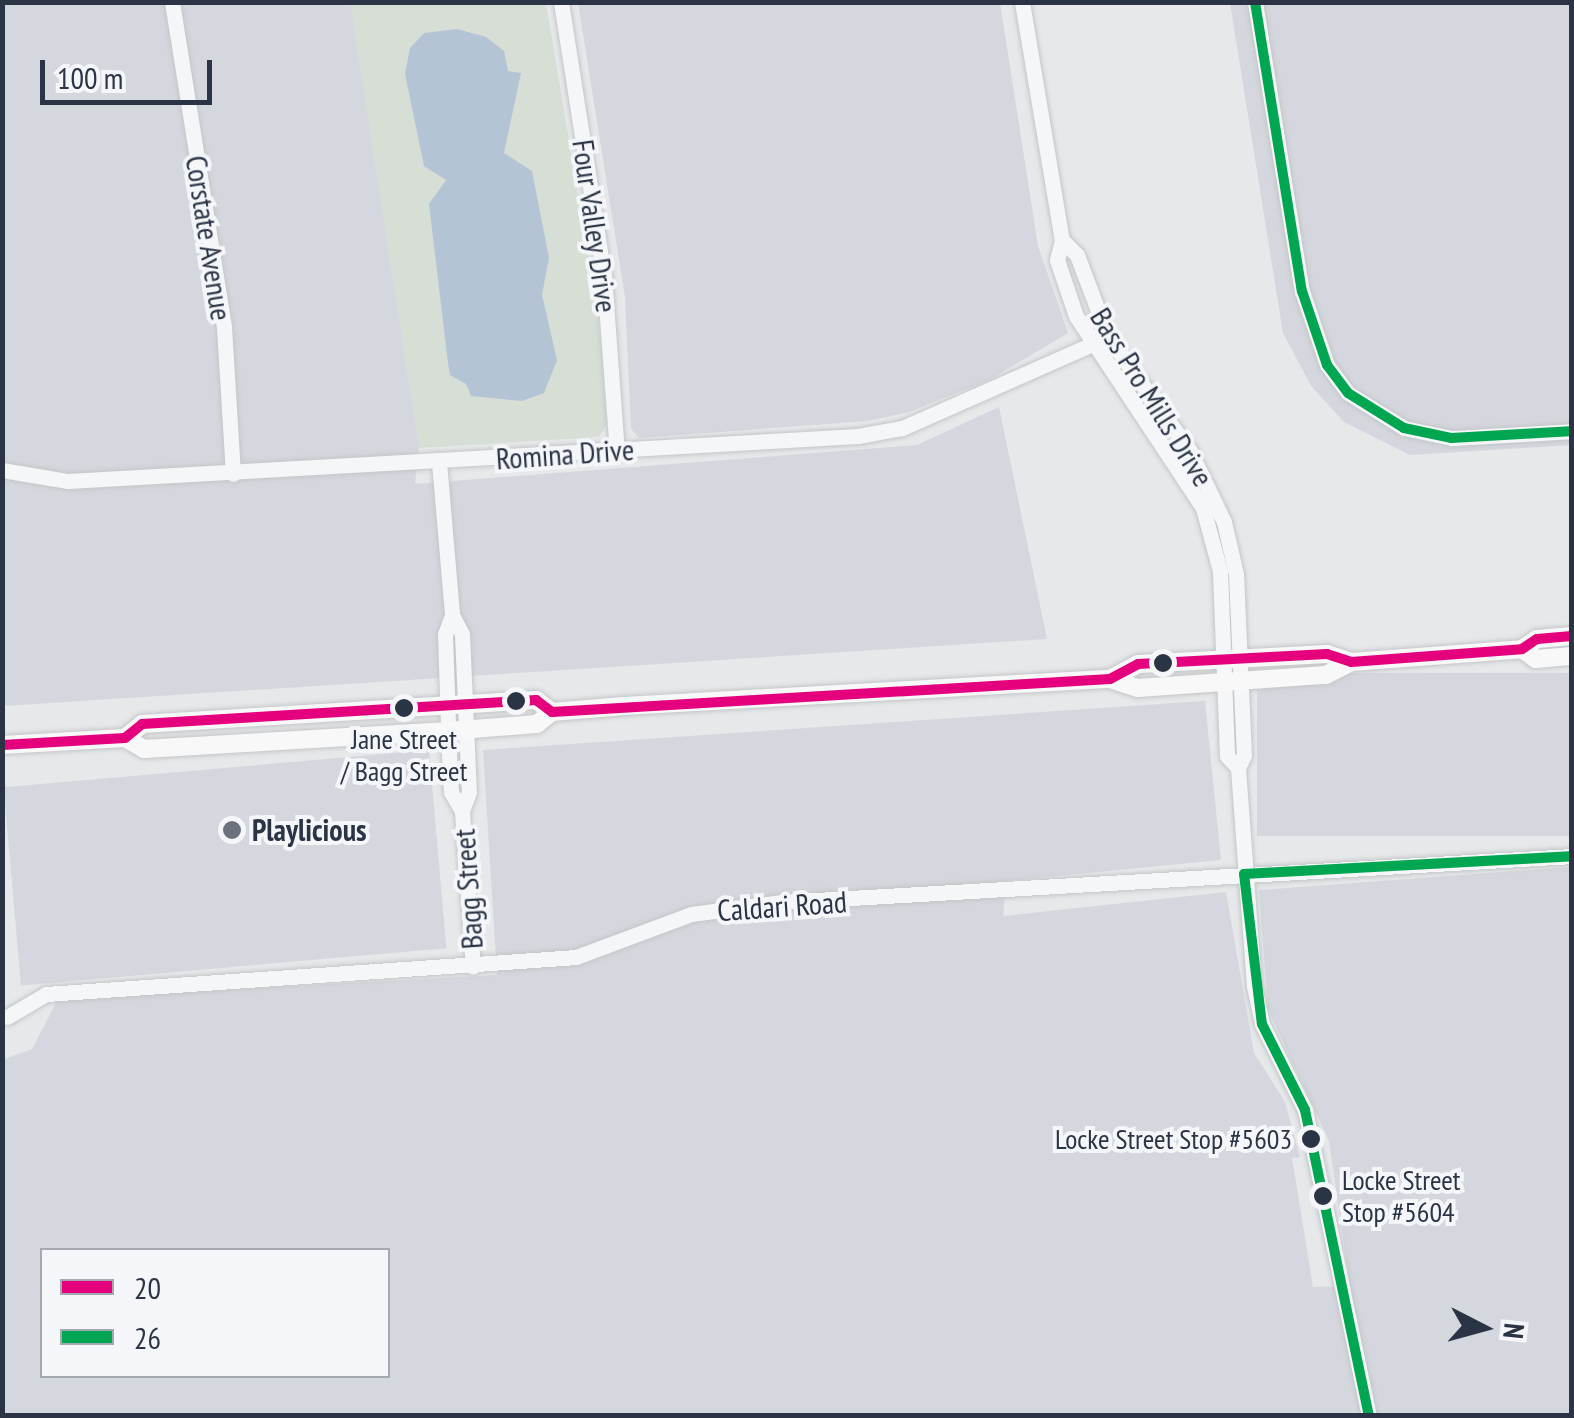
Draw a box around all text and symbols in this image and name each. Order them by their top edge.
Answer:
scale bar [45,40,218,102]
text: 100 m [57,58,123,97]
street label: Four Valley Drive [565,137,625,315]
street label: Corstate Avenue [178,153,240,323]
street label: Bass Pro Mills Drive [1083,301,1221,493]
street label: Romina Drive [495,431,635,477]
unlabelled marker [1153,653,1173,673]
unlabelled marker [506,691,526,711]
marker: Jane Street / Bagg Street [394,698,414,718]
place label: Jane Street / Bagg Street [341,722,467,788]
place label: Playlicious [252,812,367,848]
marker: Playlicious [221,819,243,841]
street label: Bagg Street [446,828,490,950]
street label: Caldari Road [716,884,848,928]
place label: Locke Street Stop #5603 [1055,1122,1292,1156]
marker: Locke Street Stop #5603 [1301,1129,1321,1149]
place label: Locke Street Stop #5604 [1342,1163,1460,1229]
marker: Locke Street Stop #5604 [1313,1186,1333,1206]
legend [40,1248,390,1378]
text: 20 [134,1268,161,1307]
north arrow [1434,1278,1534,1378]
text: 26 [134,1318,161,1357]
text: N [1495,1322,1534,1341]

